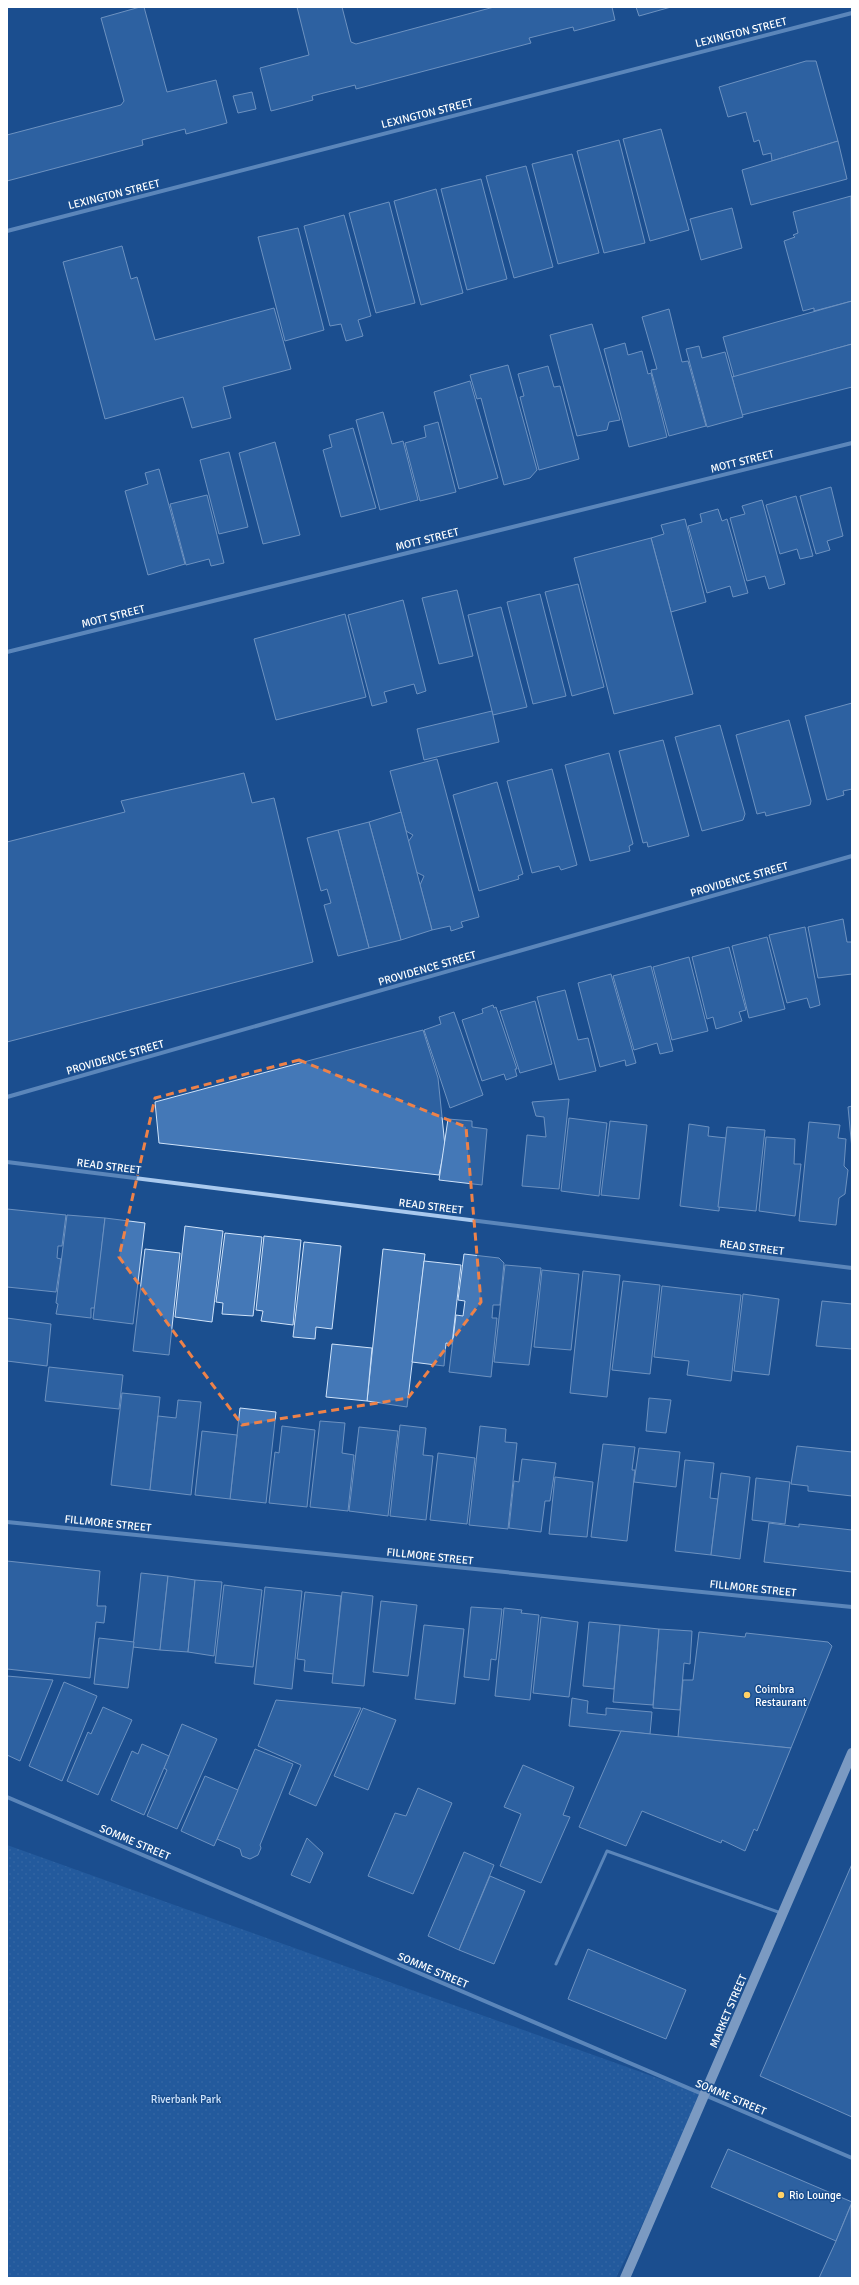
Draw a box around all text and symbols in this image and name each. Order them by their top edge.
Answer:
street label: LEXINGTON STREET [694,15,789,50]
street label: LEXINGTON STREET [380,96,475,131]
street label: LEXINGTON STREET [67,177,162,212]
street label: MOTT STREET [709,447,776,476]
street label: MOTT STREET [394,525,461,554]
street label: MOTT STREET [80,602,147,631]
street label: PROVIDENCE STREET [689,859,790,900]
street label: PROVIDENCE STREET [377,948,478,989]
street label: PROVIDENCE STREET [65,1037,166,1078]
street label: READ STREET [76,1156,142,1177]
street label: READ STREET [398,1196,464,1217]
street label: READ STREET [719,1237,785,1258]
street label: FILLMORE STREET [64,1512,153,1535]
street label: FILLMORE STREET [386,1545,475,1568]
street label: FILLMORE STREET [709,1577,798,1600]
place label: Coimbra Restaurant [755,1683,807,1709]
marker: Coimbra Restaurant [742,1690,752,1700]
street label: SOMME STREET [98,1822,173,1863]
street label: SOMME STREET [396,1950,471,1991]
street label: MARKET STREET [707,1972,750,2050]
street label: SOMME STREET [694,2077,769,2118]
park label: Riverbank Park [151,2093,222,2106]
place label: Rio Lounge [789,2189,841,2202]
marker: Rio Lounge [776,2190,786,2200]

